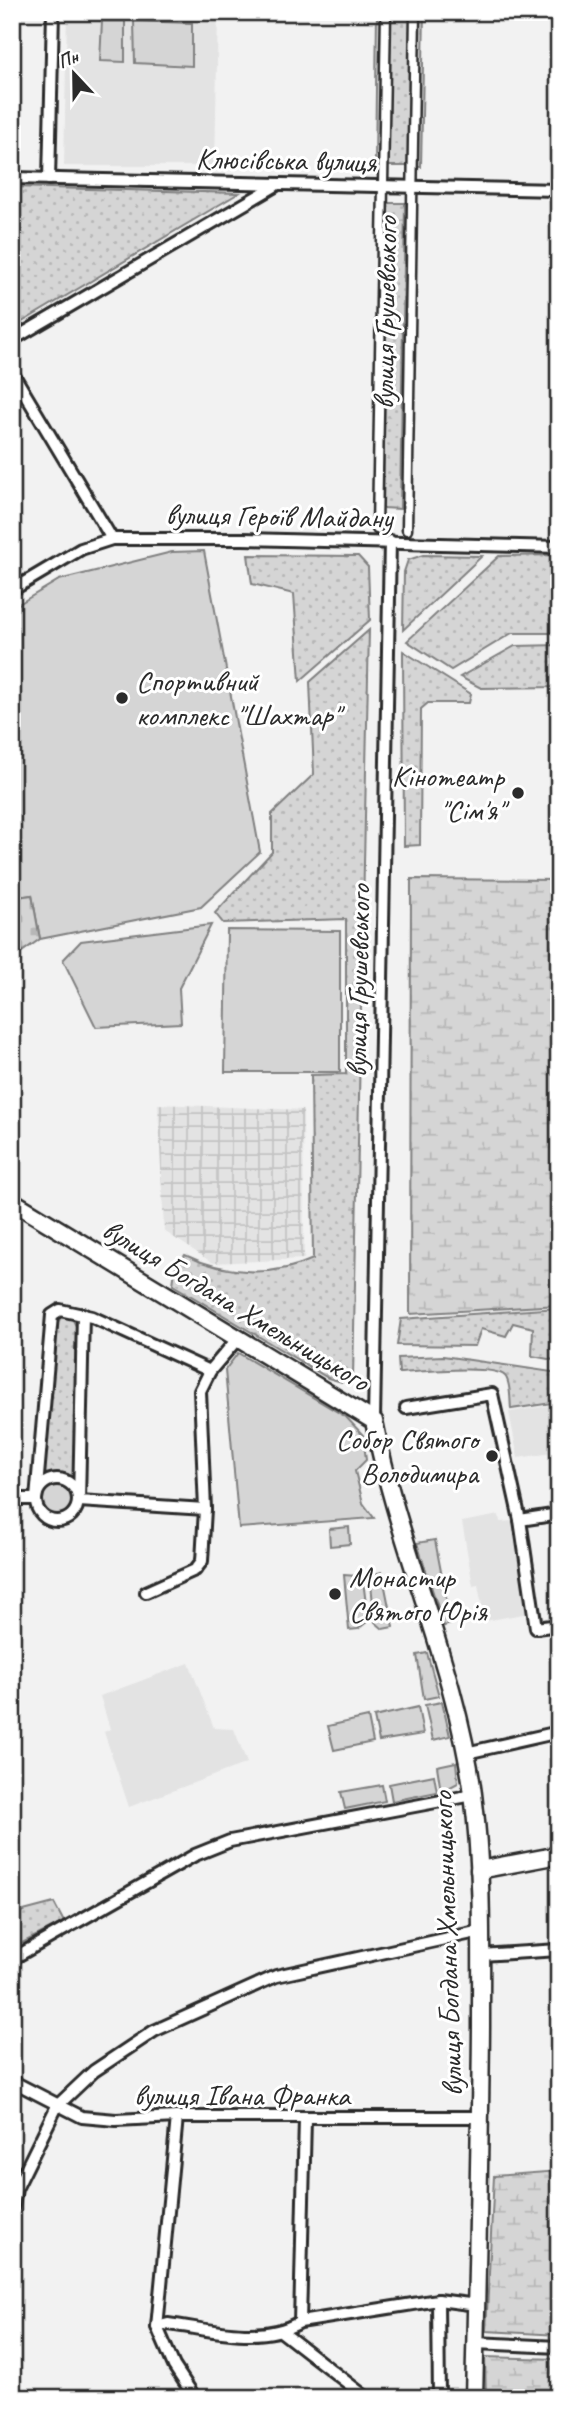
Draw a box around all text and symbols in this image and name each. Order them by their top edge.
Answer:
north arrow [38,38,108,108]
text: Пн [54,44,83,74]
street label: Клюсівська вулиця [196,139,378,181]
street label: вулиця Грушевського [364,215,406,410]
street label: вулиця Героїв Майдану [165,495,395,537]
place label: Спортивний комплекс "Шахтар" [136,662,346,734]
marker: Спортивний комплекс "Шахтар" [114,690,130,706]
place label: Кінотеатр "Сім'я" [392,757,510,829]
marker: Кінотеатр "Сім'я" [510,785,526,801]
street label: вулиця Грушевського [337,883,379,1078]
street label: вулиця Богдана Хмельницького [96,1210,378,1401]
place label: Собор Святого Володимира [336,1420,481,1492]
marker: Собор Святого Володимира [484,1448,500,1464]
place label: Монастир Святого Юрія [349,1558,488,1630]
marker: Монастир Святого Юрія [327,1586,343,1602]
street label: вулиця Богдана Хмельницького [423,1790,471,2097]
street label: вулиця Івана Франка [134,2076,352,2114]

